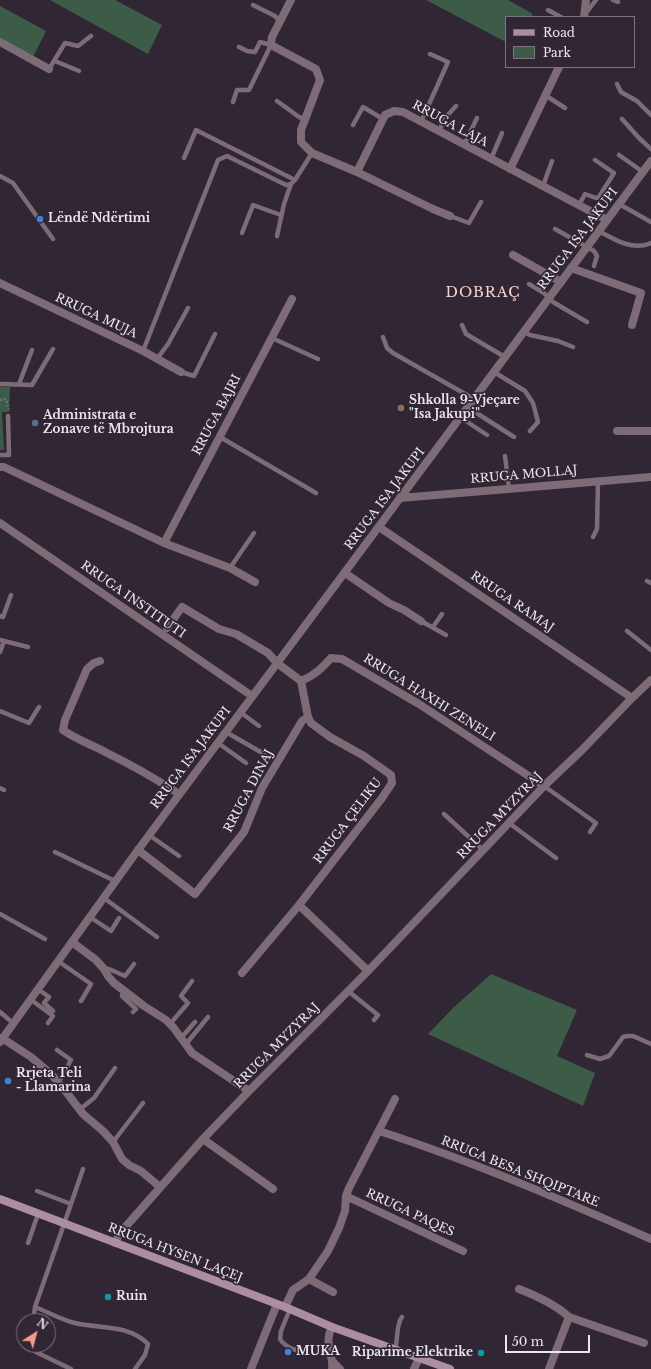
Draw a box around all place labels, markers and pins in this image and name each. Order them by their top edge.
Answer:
place label: Lëndë Ndërtimi [48,212,150,226]
marker: Lëndë Ndërtimi [35,214,45,224]
place label: Shkolla 9-Vjeçare "Isa Jakupi" [409,394,520,422]
marker: Shkolla 9-Vjeçare "Isa Jakupi" [396,403,406,413]
place label: Administrata e Zonave të Mbrojtura [43,409,174,437]
marker: Administrata e Zonave të Mbrojtura [30,418,40,428]
place label: Rrjeta Teli - Llamarina [16,1067,91,1095]
marker: Rrjeta Teli - Llamarina [3,1076,13,1086]
place label: Ruin [116,1290,147,1304]
marker: Ruin [103,1292,113,1302]
place label: MUKA [296,1345,340,1359]
place label: Riparime Elektrike [352,1346,473,1360]
marker: MUKA [283,1347,293,1357]
marker: Riparime Elektrike [476,1348,486,1358]

